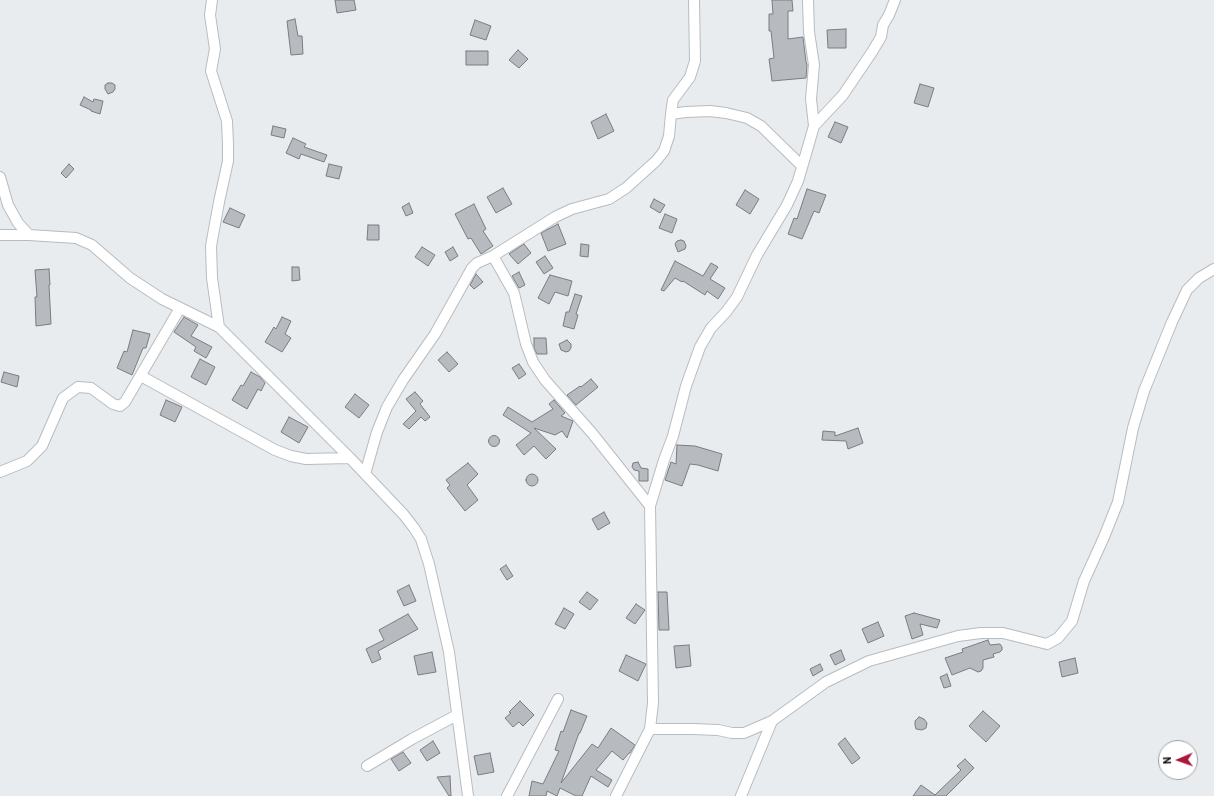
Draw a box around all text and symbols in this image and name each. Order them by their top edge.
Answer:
north arrow [1158,740,1198,780]
text: N [1160,757,1173,764]

